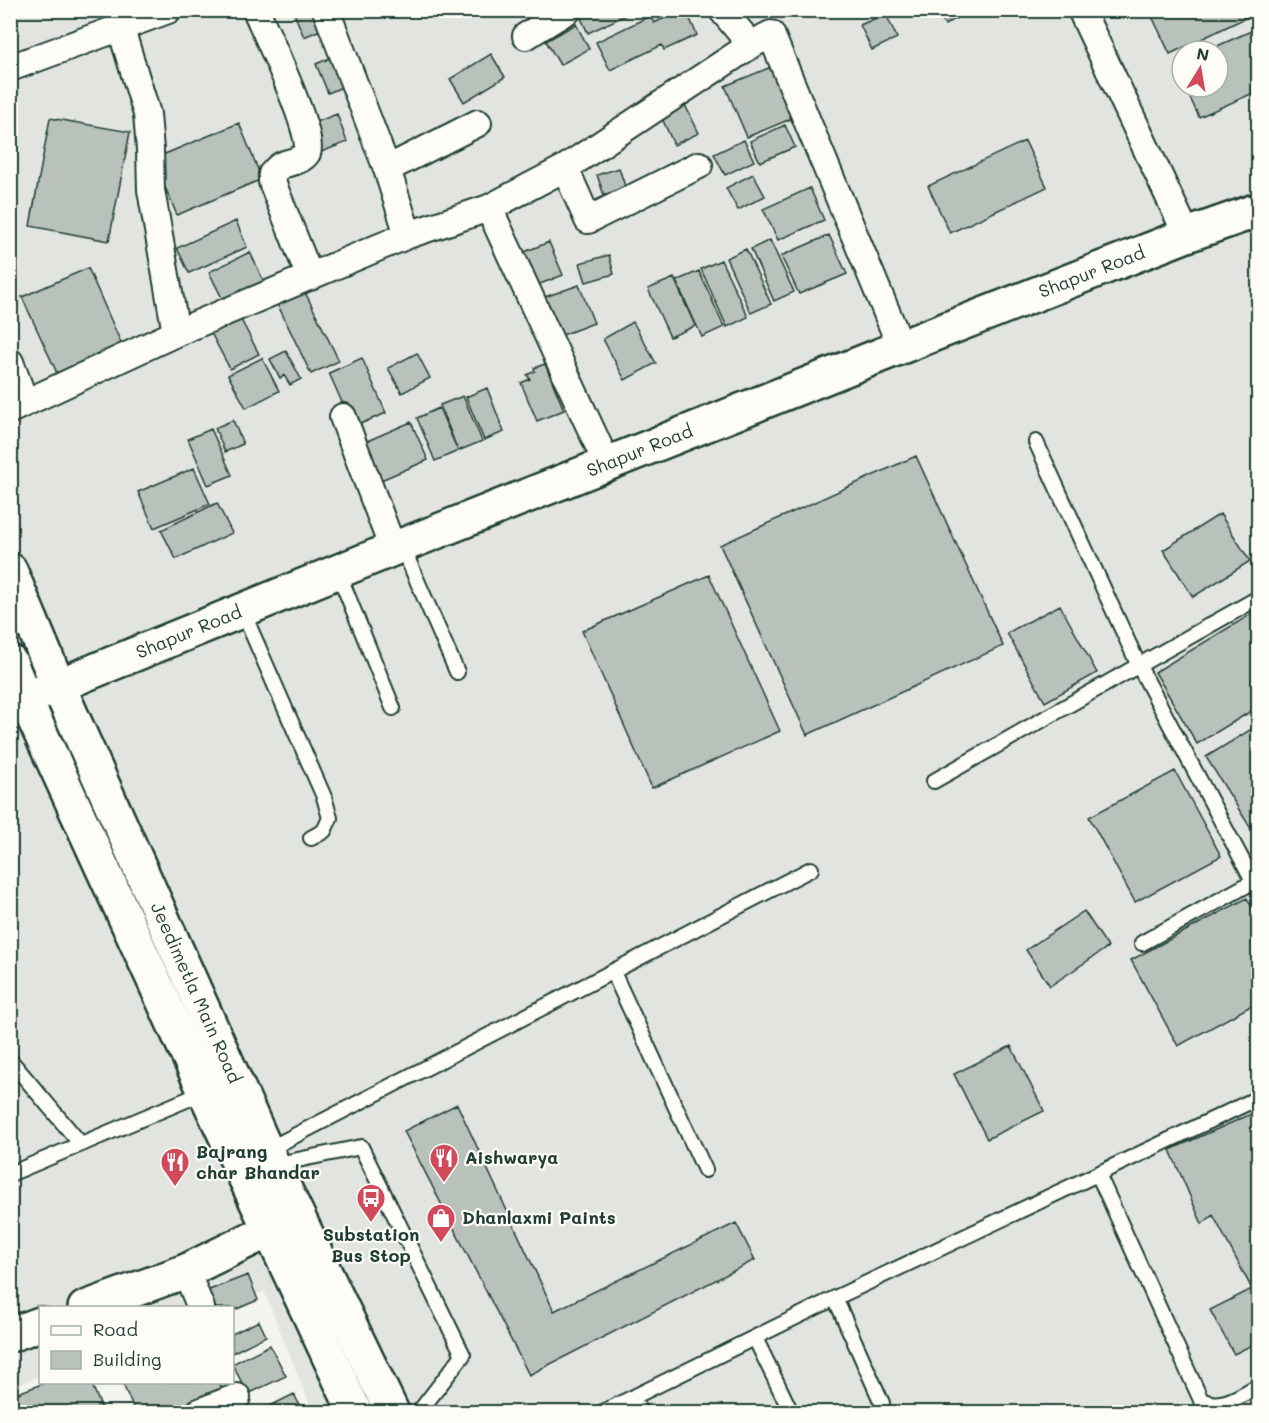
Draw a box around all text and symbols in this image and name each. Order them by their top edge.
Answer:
north arrow [1170,39,1230,99]
text: N [1195,42,1211,65]
street label: Shapur Road [1035,240,1148,303]
street label: Shapur Road [583,418,696,482]
street label: Shapur Road [132,599,245,664]
street label: Jeedimetla Main Road [146,898,248,1087]
place label: Bajrang char Bhandar [196,1139,320,1184]
restaurant icon: Aishwarya [428,1142,460,1184]
place label: Aishwarya [465,1145,558,1169]
restaurant icon: Bajrang char Bhandar [159,1146,191,1188]
bus stop icon: Substation Bus Stop [355,1182,387,1224]
shop icon: Dhanlaxmi Paints [425,1202,457,1244]
place label: Dhanlaxmi Paints [462,1205,616,1229]
place label: Substation Bus Stop [323,1222,419,1267]
legend [39,1306,234,1384]
text: Road [93,1317,138,1341]
text: Building [93,1347,161,1371]

